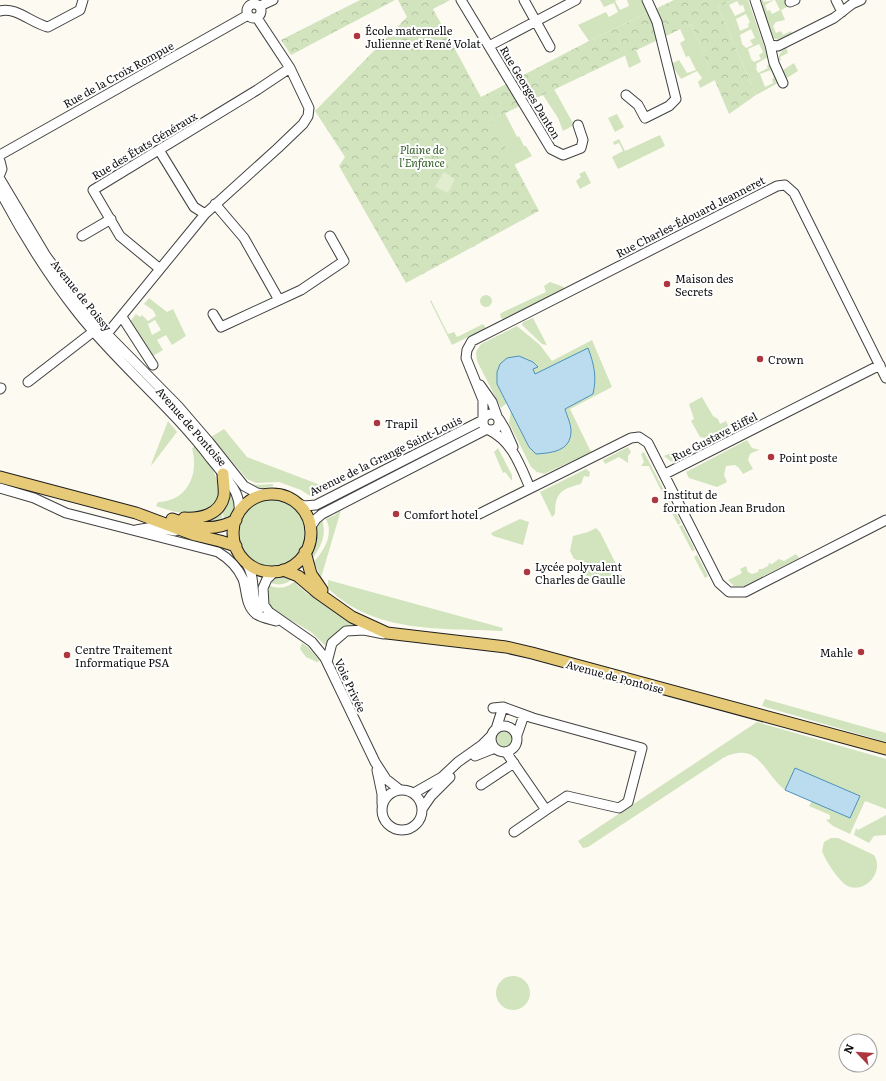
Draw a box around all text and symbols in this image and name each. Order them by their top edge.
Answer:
place label: École maternelle Julienne et René Volat [365,22,481,51]
marker: École maternelle Julienne et René Volat [352,31,362,41]
street label: Rue de la Croix Rompue [60,37,176,111]
street label: Rue Georges Danton [497,43,565,141]
street label: Rue des États Généraux [88,107,200,183]
park label: Plaine de l'Enfance [399,141,445,170]
street label: Rue Charles-Édouard Jeanneret [613,171,768,261]
street label: Avenue de Poissy [48,256,116,335]
place label: Maison des Secrets [675,270,733,299]
marker: Maison des Secrets [662,279,672,289]
place label: Crown [768,351,804,367]
marker: Crown [755,354,765,364]
street label: Avenue de Pontoise [153,383,231,469]
street label: Rue Gustave Eiffel [668,407,760,464]
street label: Avenue de la Grange Saint-Louis [306,411,464,499]
place label: Trapil [385,415,418,431]
marker: Trapil [372,418,382,428]
place label: Point poste [779,449,838,465]
marker: Point poste [766,452,776,462]
place label: Institut de formation Jean Brudon [663,486,785,515]
marker: Institut de formation Jean Brudon [650,495,660,505]
place label: Comfort hotel [404,506,478,522]
marker: Comfort hotel [391,509,401,519]
place label: Lycée polyvalent Charles de Gaulle [535,558,626,587]
marker: Lycée polyvalent Charles de Gaulle [522,567,532,577]
place label: Centre Traitement Informatique PSA [75,641,173,670]
place label: Mahle [820,644,853,660]
marker: Mahle [856,647,866,657]
marker: Centre Traitement Informatique PSA [62,650,72,660]
street label: Voie Privée [332,655,371,715]
street label: Avenue de Pontoise [564,655,666,697]
north arrow [838,1033,878,1073]
text: N [839,1041,857,1056]

